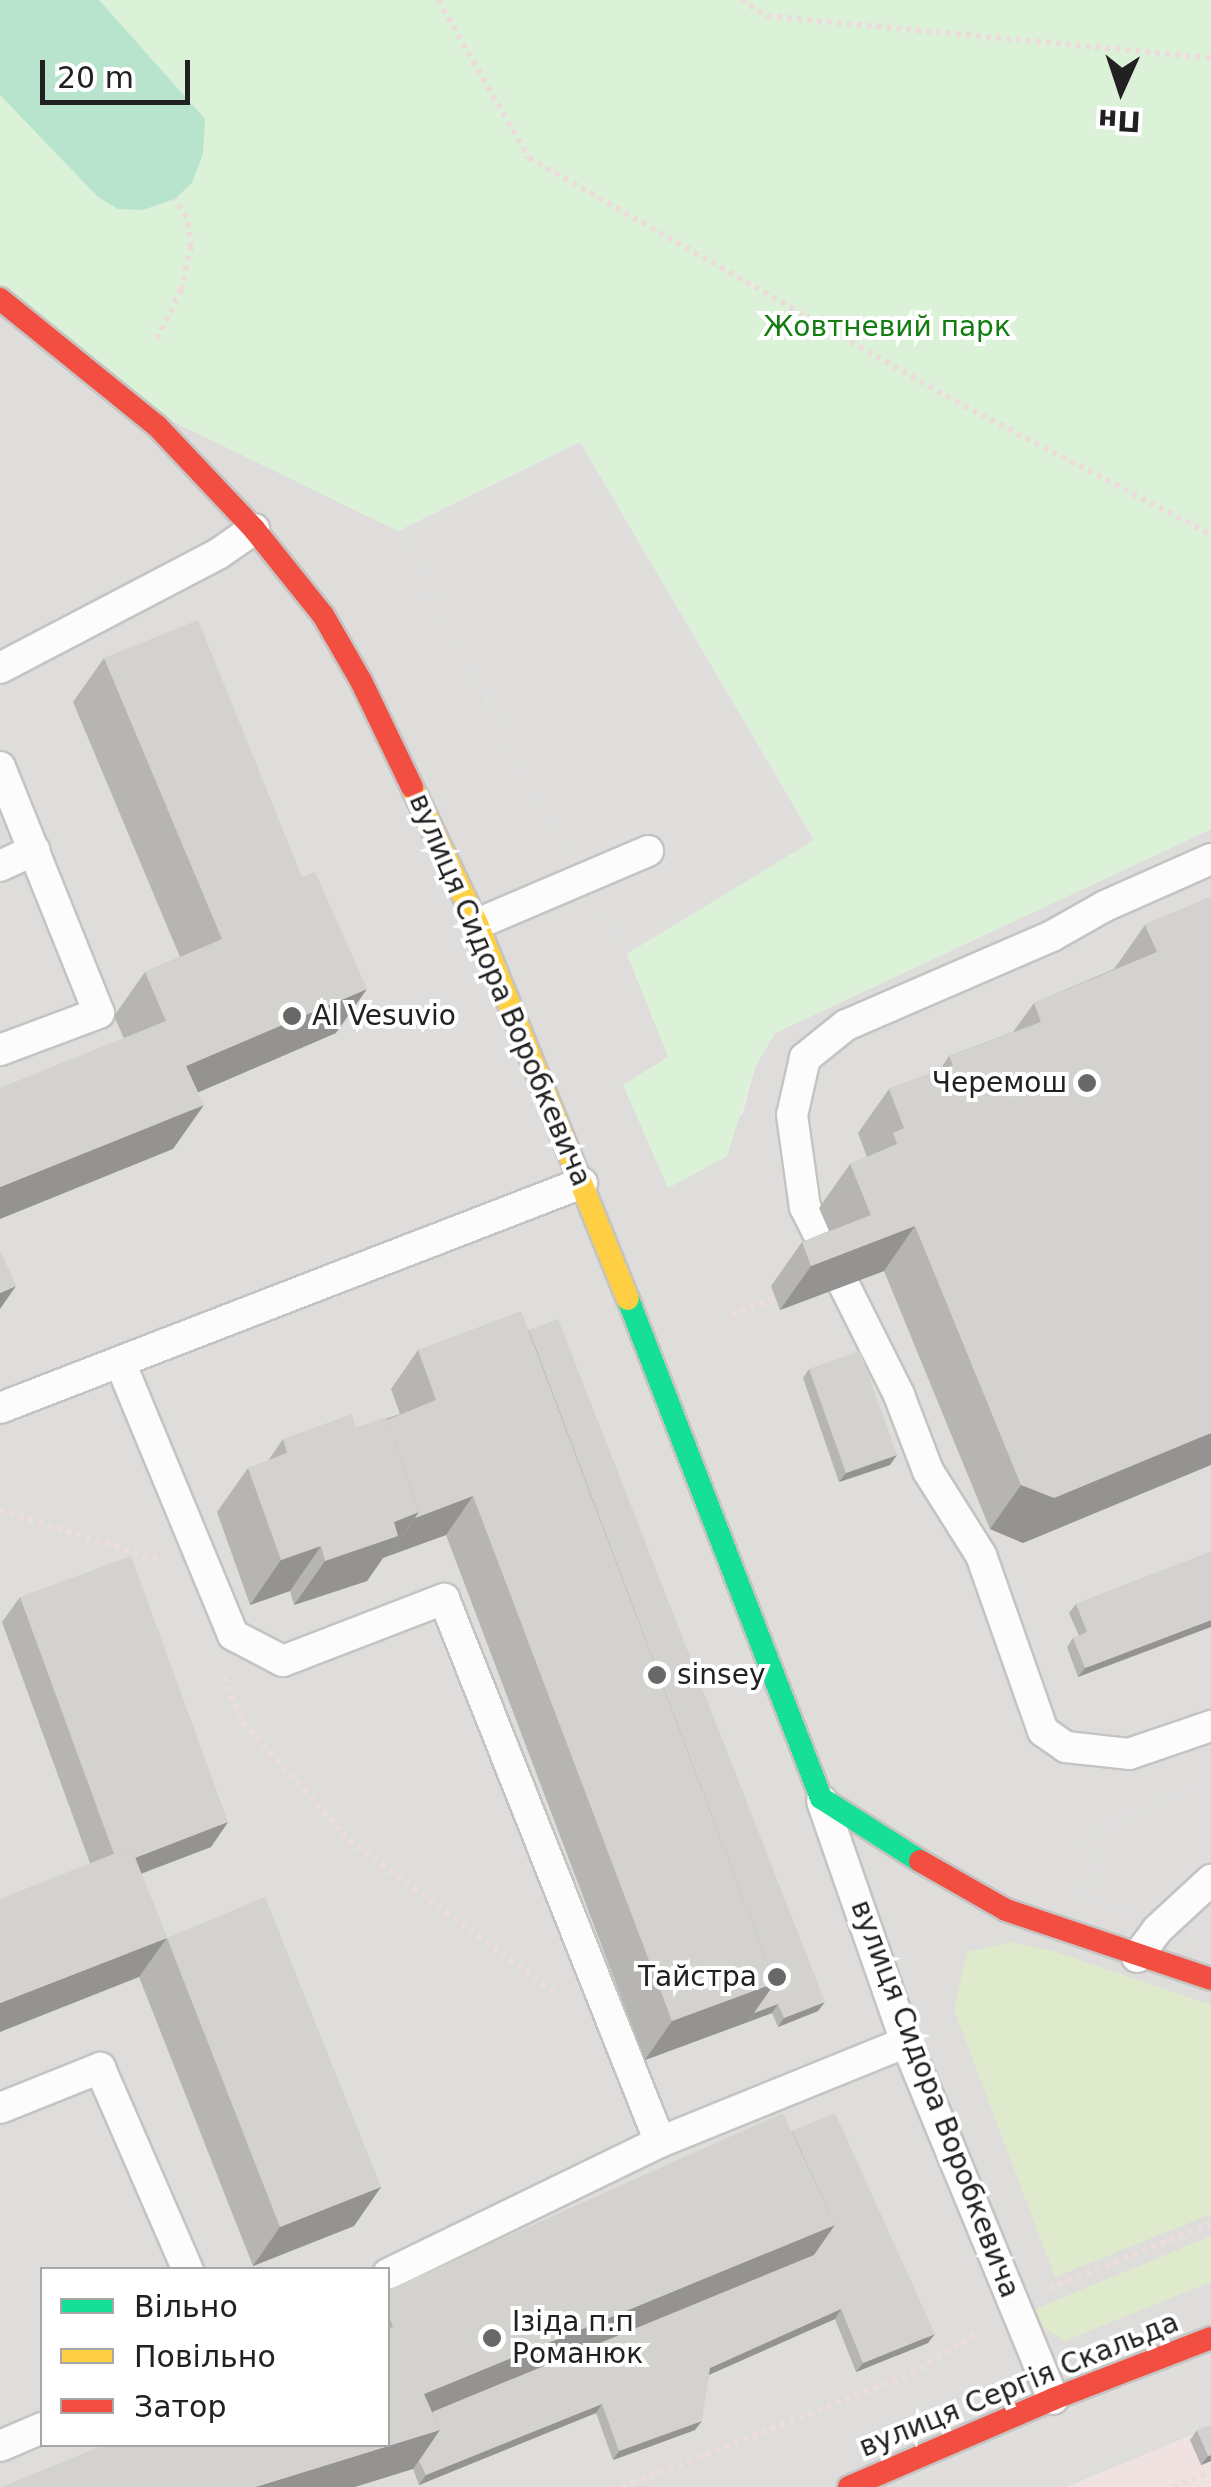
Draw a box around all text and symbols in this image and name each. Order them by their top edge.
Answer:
scale bar [45,40,195,102]
north arrow [1071,40,1171,140]
text: 20 m [57,60,134,95]
text: Пн [1097,103,1142,138]
park label: Жовтневий парк [763,310,1011,344]
street label: вулиця Сидора Воробкевича [402,789,598,1191]
place label: Al Vesuvio [312,999,456,1033]
marker: Al Vesuvio [281,1005,303,1027]
place label: Черемош [932,1066,1067,1100]
marker: Черемош [1076,1072,1098,1094]
place label: sinsey [677,1658,765,1692]
marker: sinsey [646,1664,668,1686]
street label: вулиця Сидора Воробкевича [844,1895,1026,2303]
place label: Тайстра [638,1960,757,1994]
marker: Тайстра [766,1966,788,1988]
legend [40,2267,390,2447]
text: Вільно [134,2289,238,2324]
place label: Ізіда п.п Романюк [512,2305,643,2371]
street label: вулиця Сергія Скальда [854,2305,1184,2465]
marker: Ізіда п.п Романюк [481,2327,503,2349]
text: Повільно [134,2339,276,2374]
text: Затор [134,2389,227,2424]

